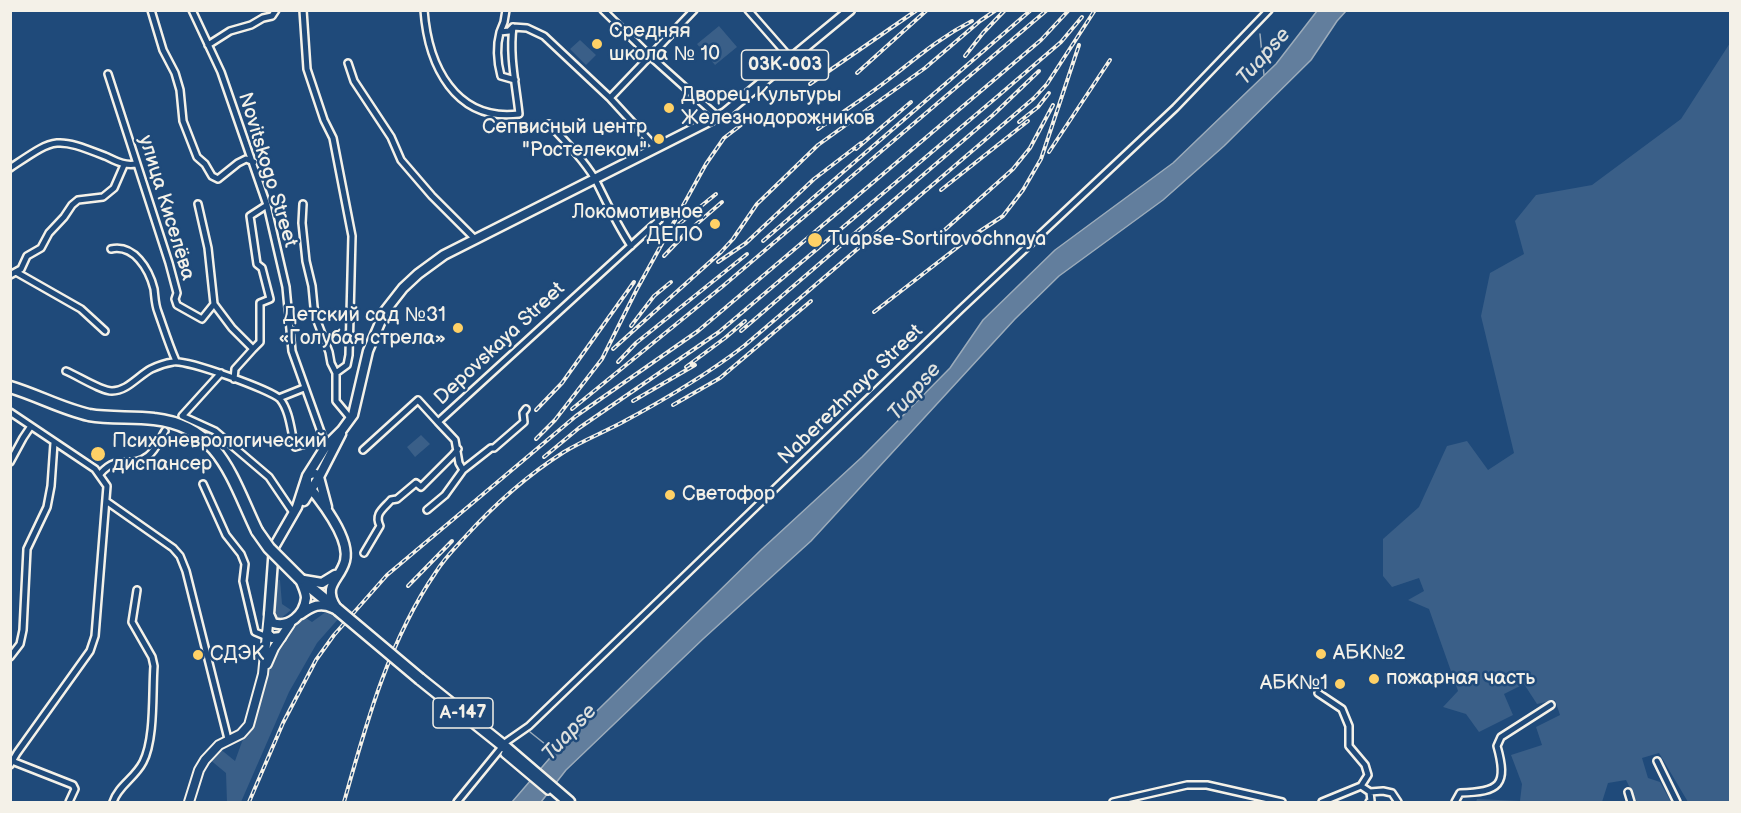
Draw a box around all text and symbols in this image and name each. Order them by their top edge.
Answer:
place label: Средняя школа № 10 [609,20,720,67]
water label: Tuapse [1232,23,1296,91]
marker: Средняя школа № 10 [590,37,604,51]
road number: 03К-003 [742,50,828,80]
place label: Дворец Культуры Железнодорожников [681,84,875,131]
street label: Novitskogo Street [232,90,302,250]
marker: Дворец Культуры Железнодорожников [662,101,676,115]
place label: Сепвисный центр "Ростелеком" [482,116,647,163]
marker: Сепвисный центр "Ростелеком" [652,132,666,146]
street label: улица Киселёва [133,133,199,283]
place label: Локомотивное ДЕПО [572,201,703,248]
marker: Локомотивное ДЕПО [708,217,722,231]
place label: Tuapse-Sortirovochnaya [828,228,1046,252]
marker: Tuapse-Sortirovochnaya [806,231,824,249]
street label: Depovskaya Street [430,277,570,411]
place label: Детский сад №31 «Голубая стрела» [278,304,446,351]
street label: Naberezhnaya Street [774,320,928,470]
marker: Детский сад №31 «Голубая стрела» [451,321,465,335]
water label: Tuapse [883,358,947,426]
place label: Психоневрологический диспансер [112,430,327,477]
marker: Психоневрологический диспансер [89,445,107,463]
place label: Светофор [682,483,775,507]
marker: Светофор [663,488,677,502]
place label: АБК№2 [1333,642,1405,666]
place label: СДЭК [210,643,264,667]
marker: АБК№2 [1314,647,1328,661]
marker: СДЭК [191,648,205,662]
place label: пожарная часть [1386,667,1535,691]
place label: АБК№1 [1260,672,1328,696]
marker: пожарная часть [1367,672,1381,686]
marker: АБК№1 [1333,677,1347,691]
road number: А-147 [433,698,493,728]
water label: Tuapse [537,699,603,767]

